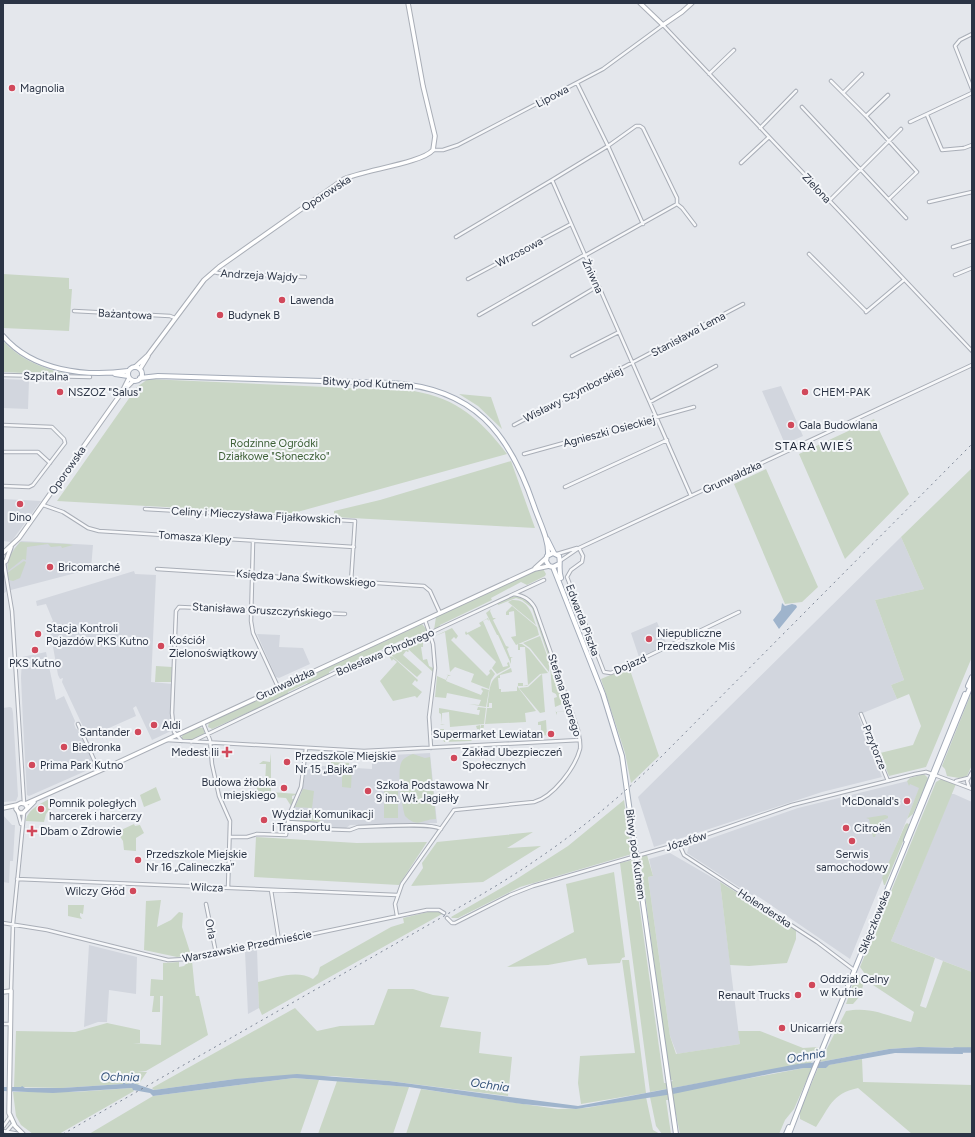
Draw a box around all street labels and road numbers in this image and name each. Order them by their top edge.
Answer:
street label: Lipowa [534,82,571,110]
street label: Zielona [800,171,834,206]
street label: Oporowska [299,173,353,214]
street label: Wrzosowa [493,235,545,270]
street label: Żniwna [579,257,606,295]
street label: Andrzeja Wajdy [220,267,298,284]
street label: Bażantowa [98,307,152,322]
street label: Stanisława Lema [649,309,728,360]
street label: Wisławy Szymborskiej [521,364,625,425]
street label: Szpitalna [23,370,69,383]
street label: Bitwy pod Kutnem [322,375,414,392]
street label: Agnieszki Osieckiej [562,413,657,450]
street label: Oporowska [46,444,89,497]
street label: Grunwaldzka [701,458,764,497]
street label: Celiny i Mieczysława Fijałkowskich [171,505,341,526]
street label: Tomasza Klepy [158,528,232,547]
street label: Księdza Jana Świtkowskiego [236,566,376,590]
street label: Edwarda Piszka [563,582,602,658]
street label: Stanisława Gruszczyńskiego [192,600,332,621]
street label: Bolesława Chrobrego [334,626,436,679]
street label: Stefana Batorego [545,652,584,738]
street label: Dojazd [612,652,649,677]
street label: Grunwaldzka [254,665,317,704]
street label: Przytorze [860,723,889,771]
street label: Bitwy pod Kutnem [623,808,648,900]
street label: Józefów [664,829,709,854]
street label: Wilcza [191,880,223,895]
street label: Holenderska [735,886,794,931]
street label: Sklęczkowska [856,888,893,956]
street label: Orla [202,918,219,940]
street label: Warszawskie Przedmieście [181,928,313,965]

